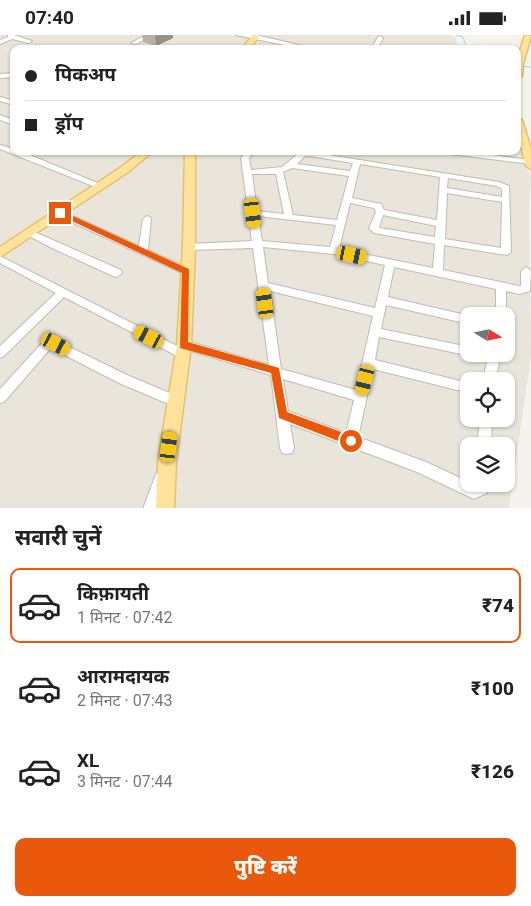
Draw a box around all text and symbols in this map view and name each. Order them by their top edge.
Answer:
text: 07:40 [25,6,74,29]
text: पिकअप [55,63,116,86]
text: ड्रॉप [55,112,83,135]
car [243,197,262,229]
route end [49,202,71,224]
car [335,245,368,265]
car [255,287,274,319]
north arrow [460,307,515,363]
map controls [460,307,515,492]
car [132,324,165,350]
car [39,331,72,357]
car [354,364,375,396]
button: locate [460,372,515,427]
route start [340,430,362,452]
car [159,431,178,463]
button: layers [460,437,515,492]
text: सवारी चुनें [15,525,101,550]
text: किफ़ायती [77,582,149,605]
icon: car [17,583,62,628]
text: ₹74 [482,594,514,617]
text: 1 मिनट · 07:42 [77,608,173,627]
text: आरामदायक [77,665,169,688]
icon: car [17,666,62,711]
text: ₹100 [471,677,514,700]
text: 2 मिनट · 07:43 [77,691,173,710]
icon: car [17,749,62,794]
text: XL [77,749,99,772]
text: ₹126 [471,760,514,783]
text: 3 मिनट · 07:44 [77,772,173,791]
button: पुष्टि करें [15,838,516,896]

